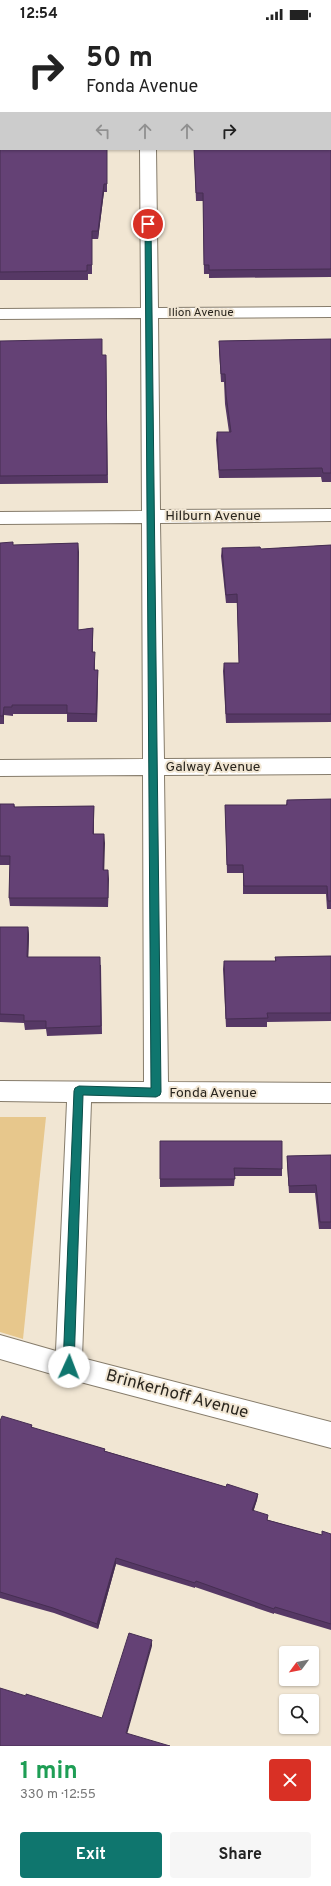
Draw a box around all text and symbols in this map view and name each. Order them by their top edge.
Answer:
text: 12:54 [20,5,58,24]
text: 50 m [86,41,153,77]
icon: right [20,44,72,96]
text: Fonda Avenue [86,76,198,99]
icon: left [92,120,114,142]
icon: ahead [134,120,156,142]
icon: ahead [176,120,198,142]
icon: right [218,120,240,142]
pin [131,207,165,241]
icon: arrive [137,213,159,235]
street label: Ilion Avenue [168,305,234,321]
street label: Hilburn Avenue [165,508,261,525]
street label: Galway Avenue [166,759,260,776]
street label: Fonda Avenue [169,1085,257,1102]
position arrow [48,1346,90,1388]
street label: Brinkerhoff Avenue [103,1365,251,1425]
north arrow [279,1646,319,1686]
map controls [279,1646,319,1734]
button: search [279,1694,319,1734]
text: 1 min [20,1757,78,1787]
button: close [269,1759,311,1801]
text: 330 m · 12:55 [20,1787,96,1803]
button: Exit [20,1832,162,1878]
button: Share [170,1832,311,1878]

